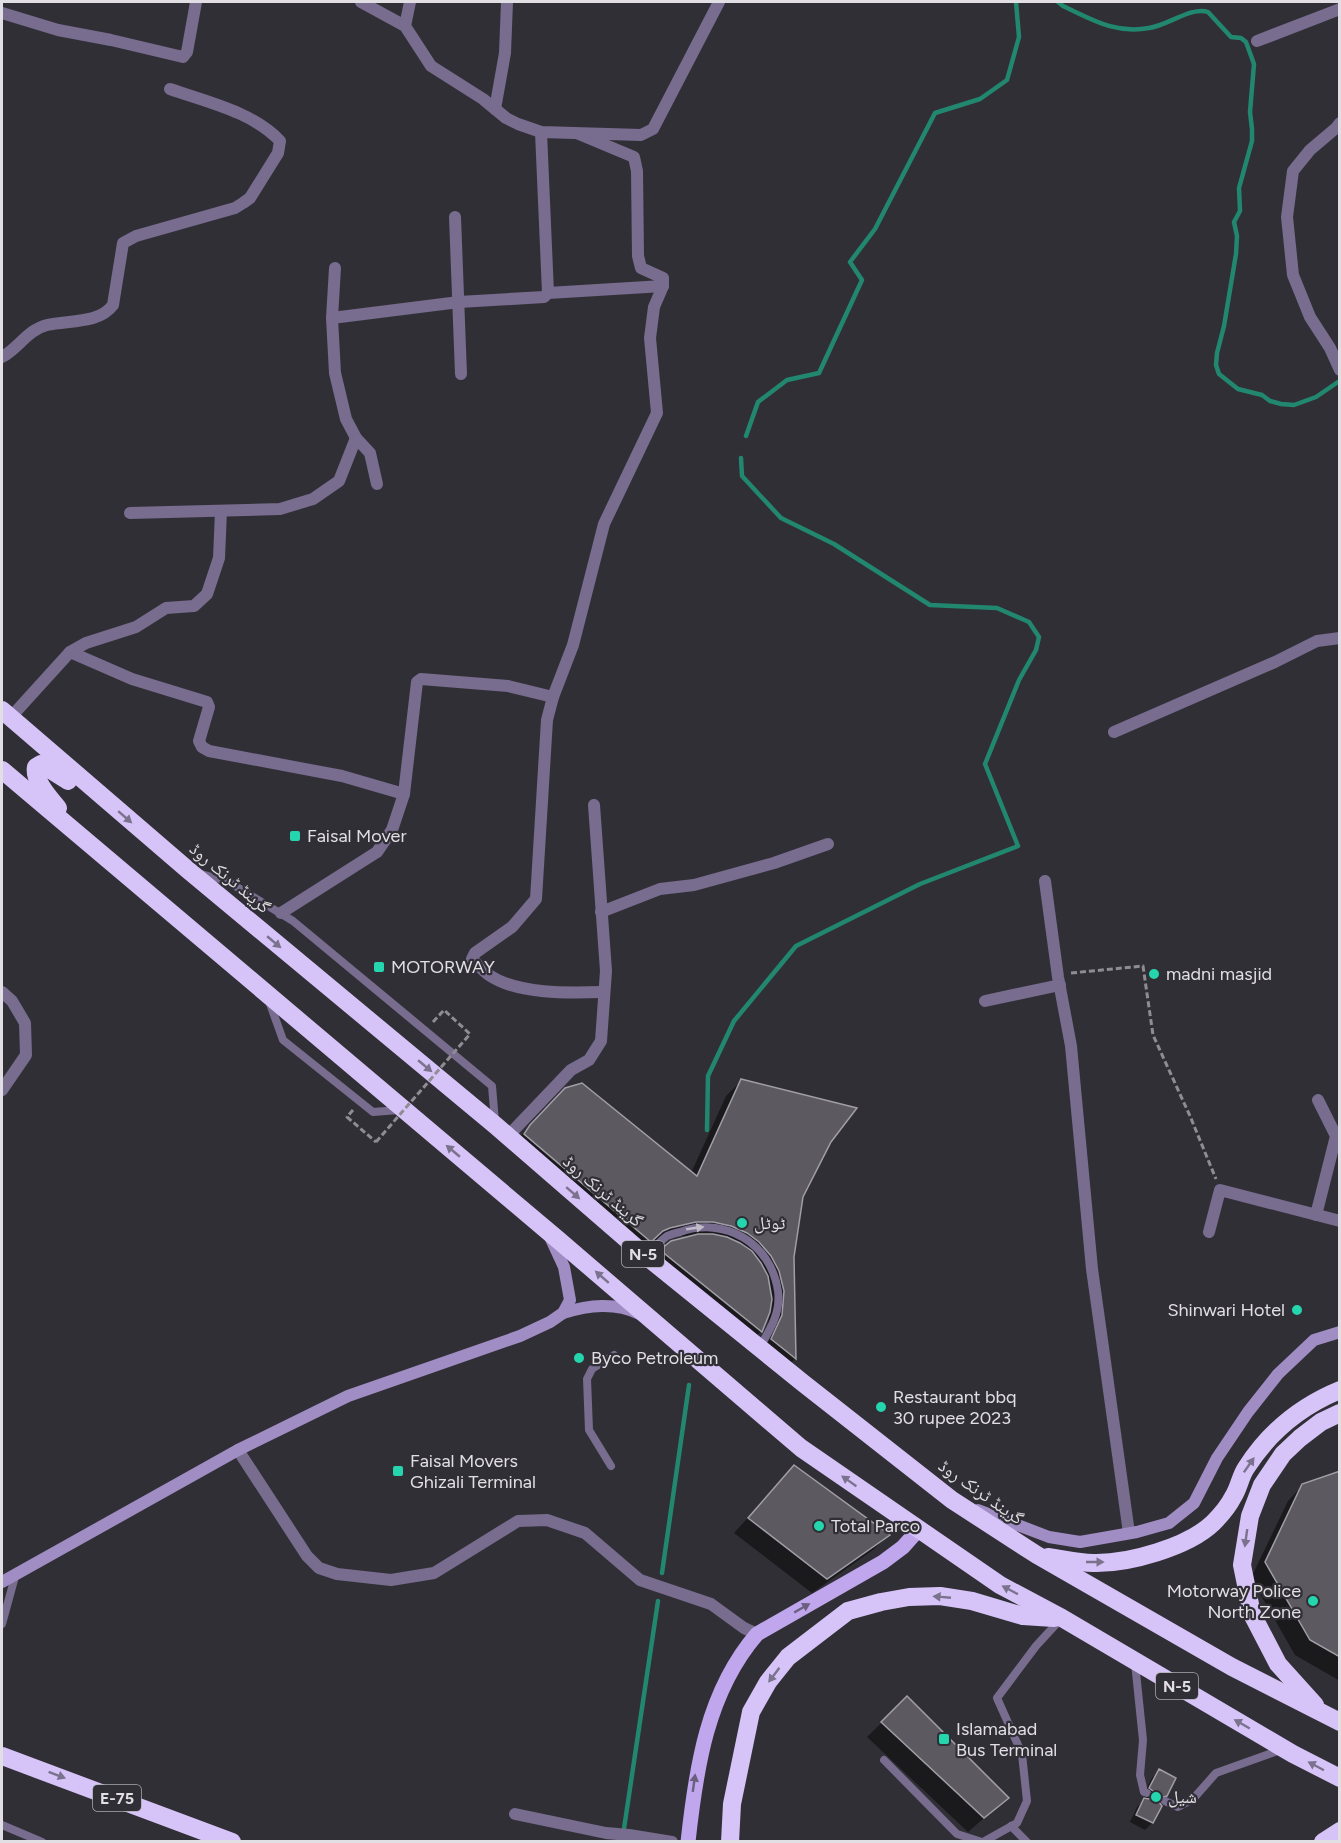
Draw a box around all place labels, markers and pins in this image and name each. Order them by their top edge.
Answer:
place label: Faisal Mover [307,825,407,847]
marker: Faisal Mover [288,829,302,843]
place label: MOTORWAY [391,956,495,978]
marker: MOTORWAY [372,960,386,974]
place label: madni masjid [1166,963,1272,985]
marker: madni masjid [1147,967,1161,981]
place label: ٹوٹل [754,1212,785,1234]
marker: ٹوٹل [735,1216,749,1230]
place label: Shinwari Hotel [1168,1299,1285,1321]
marker: Shinwari Hotel [1290,1303,1304,1317]
place label: Byco Petroleum [591,1347,718,1369]
marker: Byco Petroleum [572,1351,586,1365]
place label: Restaurant bbq 30 rupee 2023 [893,1386,1017,1429]
marker: Restaurant bbq 30 rupee 2023 [874,1400,888,1414]
place label: Faisal Movers Ghizali Terminal [410,1450,536,1493]
marker: Faisal Movers Ghizali Terminal [391,1464,405,1478]
place label: Total Parco [831,1515,920,1537]
marker: Total Parco [812,1519,826,1533]
place label: Motorway Police North Zone [1167,1580,1301,1623]
marker: Motorway Police North Zone [1306,1594,1320,1608]
place label: Islamabad Bus Terminal [956,1718,1057,1761]
marker: Islamabad Bus Terminal [937,1732,951,1746]
place label: شیل [1168,1786,1197,1808]
marker: شیل [1149,1790,1163,1804]

